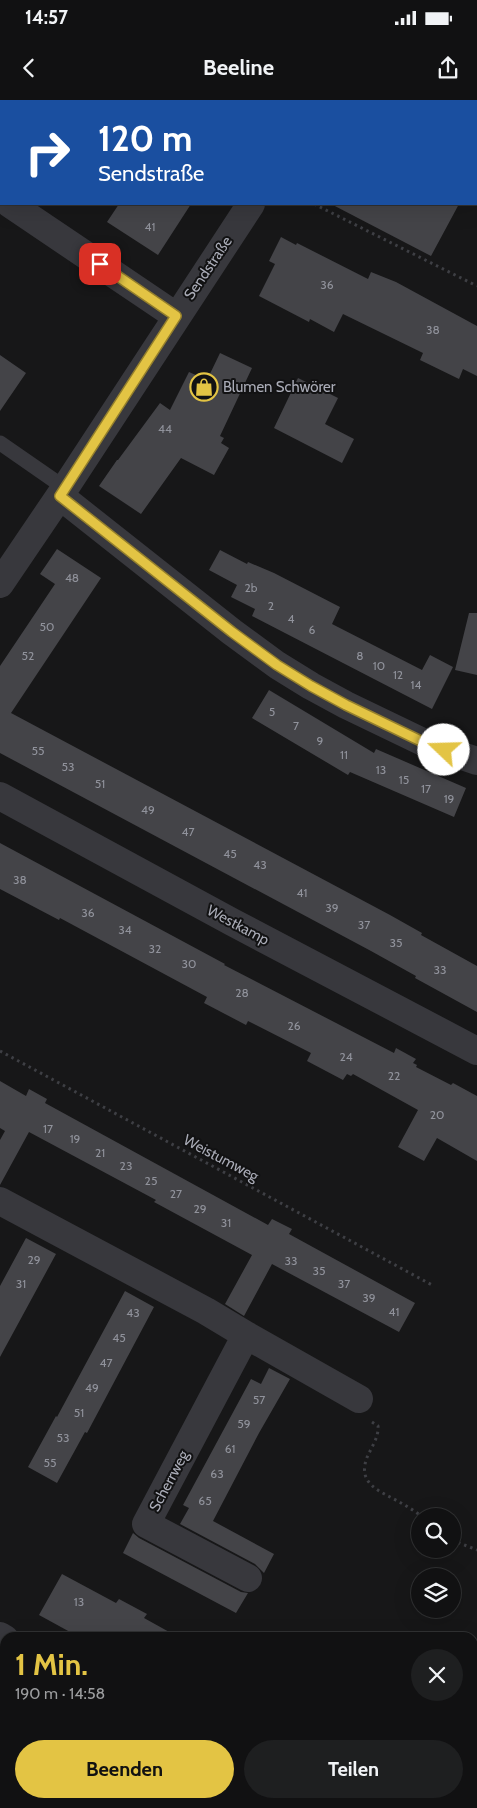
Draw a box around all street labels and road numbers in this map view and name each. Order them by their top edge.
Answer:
street label: Sendstraße [180,233,236,303]
street label: Westkamp [204,901,272,949]
street label: Weistumweg [180,1131,262,1186]
street label: Scherrweg [145,1447,193,1515]

